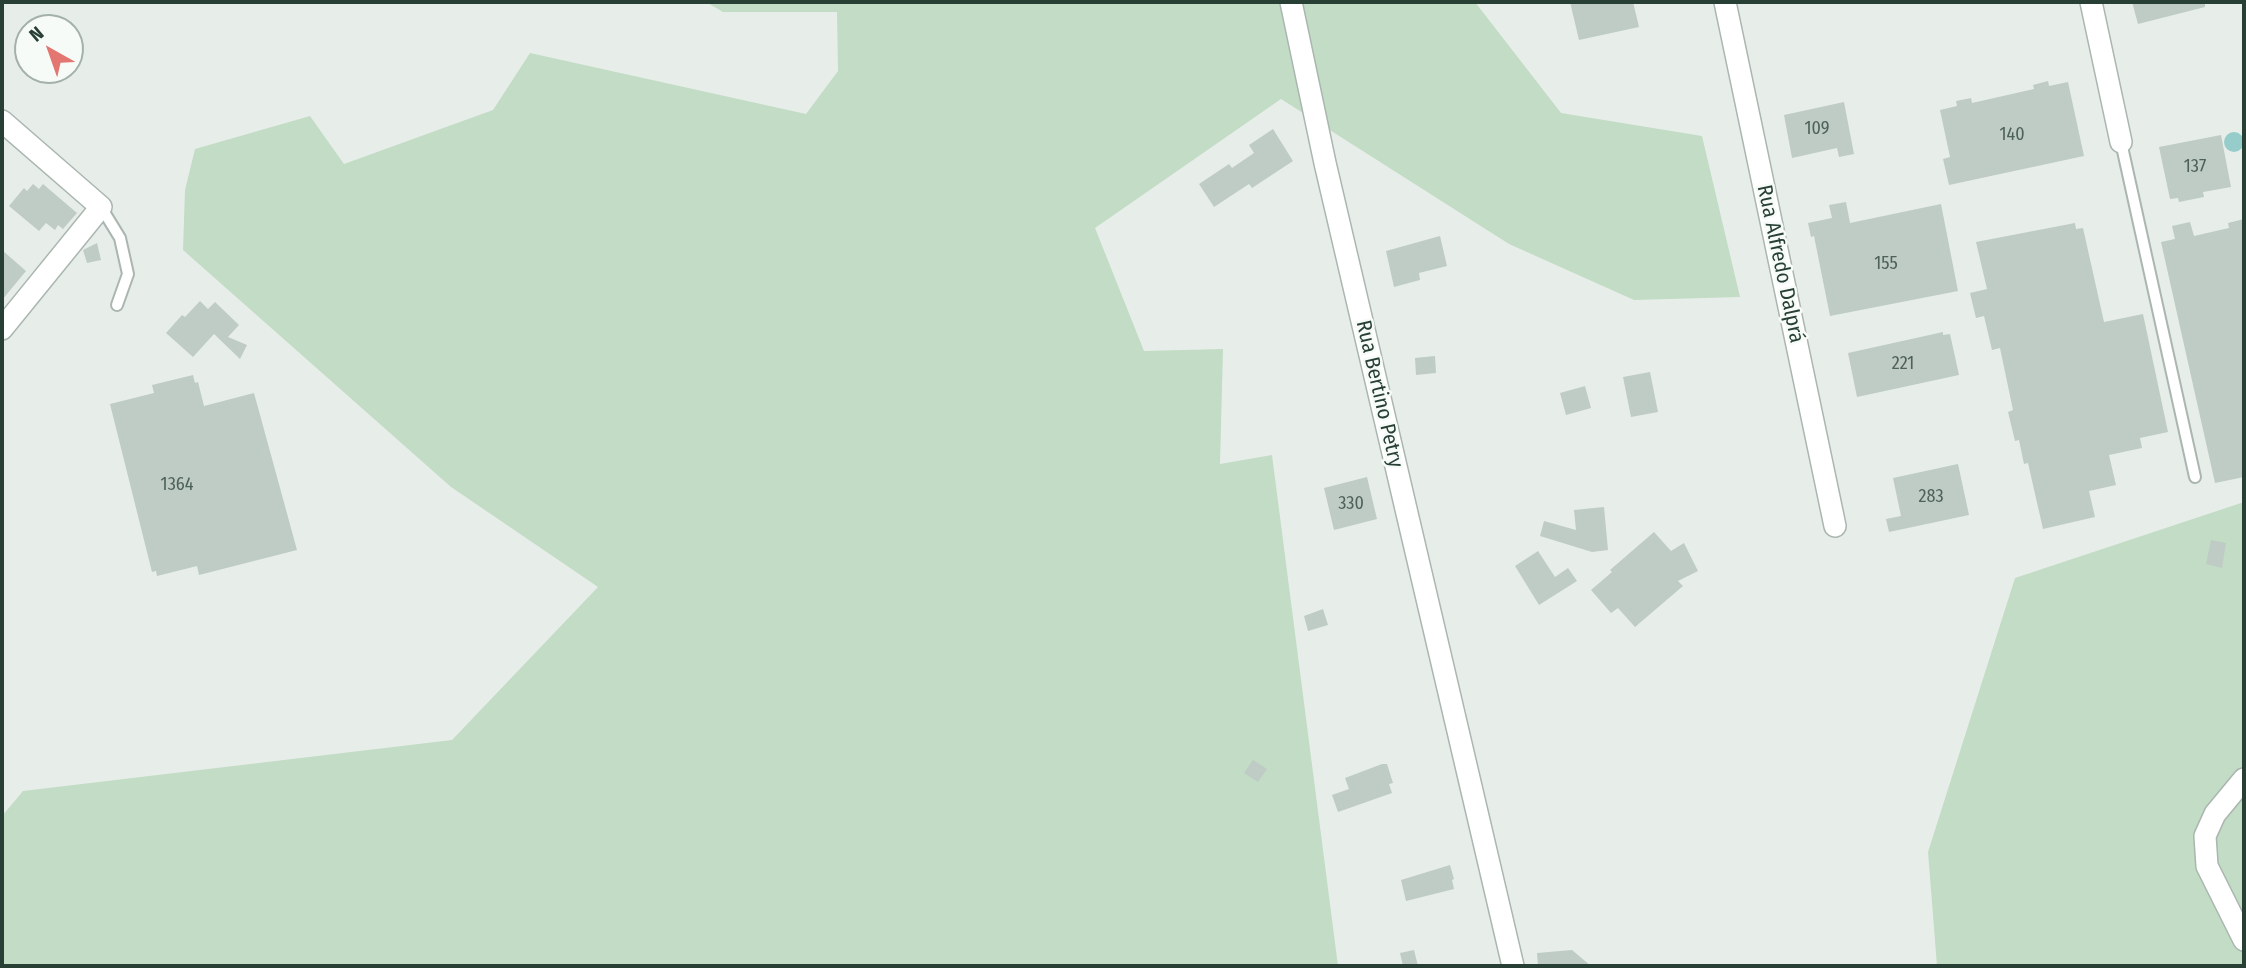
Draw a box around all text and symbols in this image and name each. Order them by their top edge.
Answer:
north arrow [14,14,84,84]
text: N [25,22,48,47]
house number: 109 [1804,118,1830,140]
house number: 140 [1999,124,2025,146]
house number: 137 [2184,156,2206,178]
street label: Rua Alfredo Dalprá [1751,183,1809,345]
house number: 155 [1874,253,1898,275]
street label: Rua Bertino Petry [1350,318,1408,470]
house number: 221 [1892,353,1914,375]
house number: 1364 [161,474,193,496]
house number: 283 [1918,486,1944,508]
house number: 330 [1338,493,1364,515]

